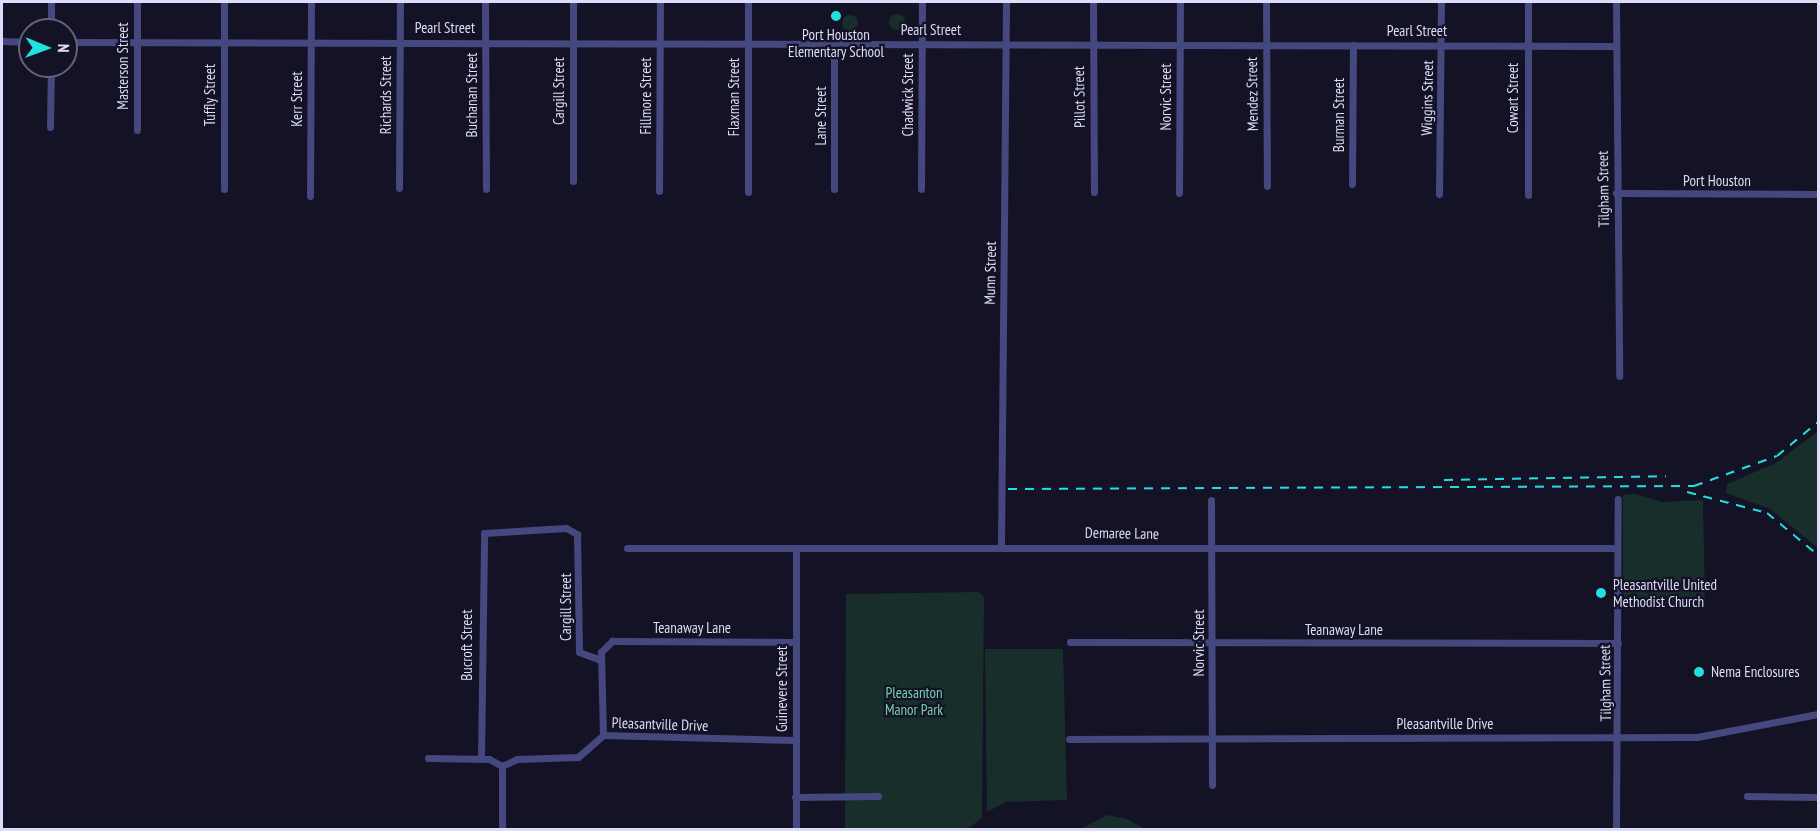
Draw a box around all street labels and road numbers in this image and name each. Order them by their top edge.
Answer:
street label: Pearl Street [415,19,475,37]
street label: Pearl Street [901,21,961,39]
street label: Masterson Street [114,22,132,110]
street label: Pearl Street [1387,22,1447,40]
street label: Buchanan Street [463,53,481,137]
street label: Chadwick Street [899,53,917,137]
street label: Richards Street [377,56,395,134]
street label: Cargill Street [550,57,568,125]
street label: Fillmore Street [637,57,655,135]
street label: Mendez Street [1242,57,1262,131]
street label: Flaxman Street [725,58,743,136]
street label: Wiggins Street [1417,60,1437,136]
street label: Norvic Street [1157,63,1175,131]
street label: Cowart Street [1504,63,1522,133]
street label: Tuffly Street [201,64,219,126]
street label: Pillot Street [1069,66,1089,128]
street label: Kerr Street [288,71,306,127]
street label: Burman Street [1330,78,1348,152]
street label: Lane Street [812,86,830,146]
street label: Tilgham Street [1593,151,1613,227]
street label: Port Houston [1683,172,1751,190]
street label: Munn Street [980,241,1000,305]
street label: Demaree Lane [1085,523,1159,543]
street label: Cargill Street [557,573,575,641]
street label: Bucroft Street [458,609,476,681]
street label: Norvic Street [1190,609,1208,677]
street label: Teanaway Lane [653,619,731,637]
street label: Teanaway Lane [1305,621,1383,639]
street label: Tilgham Street [1595,645,1615,721]
street label: Guinevere Street [773,646,791,732]
street label: Pleasantville Drive [611,713,709,735]
street label: Pleasantville Drive [1397,715,1493,733]

